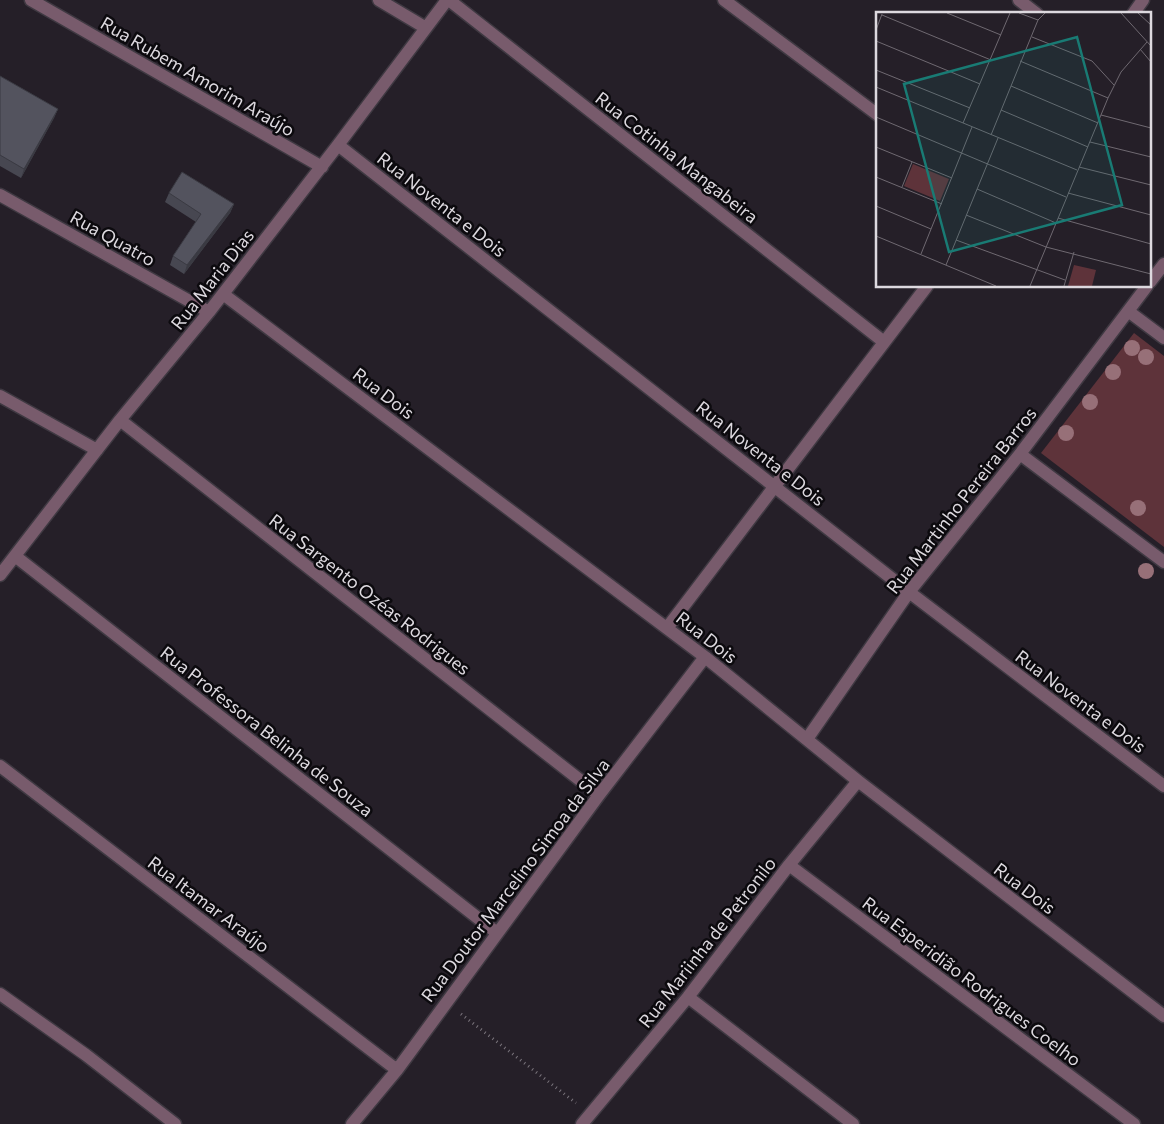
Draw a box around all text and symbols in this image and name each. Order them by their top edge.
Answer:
street label: Rua Rubem Amorim Araújo [97,11,299,141]
inset map [876,12,1152,288]
street label: Rua Cotinha Mangabeira [591,87,763,227]
street label: Rua Noventa e Dois [373,147,511,261]
street label: Rua Quatro [67,206,159,270]
street label: Rua Maria Dias [166,224,258,334]
street label: Rua Dois [349,363,419,423]
street label: Rua Noventa e Dois [692,396,830,510]
street label: Rua Martinho Pereira Barros [881,402,1041,598]
street label: Rua Sargento Ozéas Rodrigues [265,509,475,679]
street label: Rua Dois [672,606,742,668]
street label: Rua Professora Belinha de Souza [156,641,378,821]
street label: Rua Noventa e Dois [1011,645,1151,757]
street label: Rua Doutor Marcelino Simoa da Silva [416,754,614,1006]
street label: Rua Itamar Araújo [144,851,274,957]
street label: Rua Mariinha de Petronilo [634,852,780,1032]
street label: Rua Dois [990,858,1060,918]
street label: Rua Esperidião Rodrigues Coelho [858,892,1086,1070]

